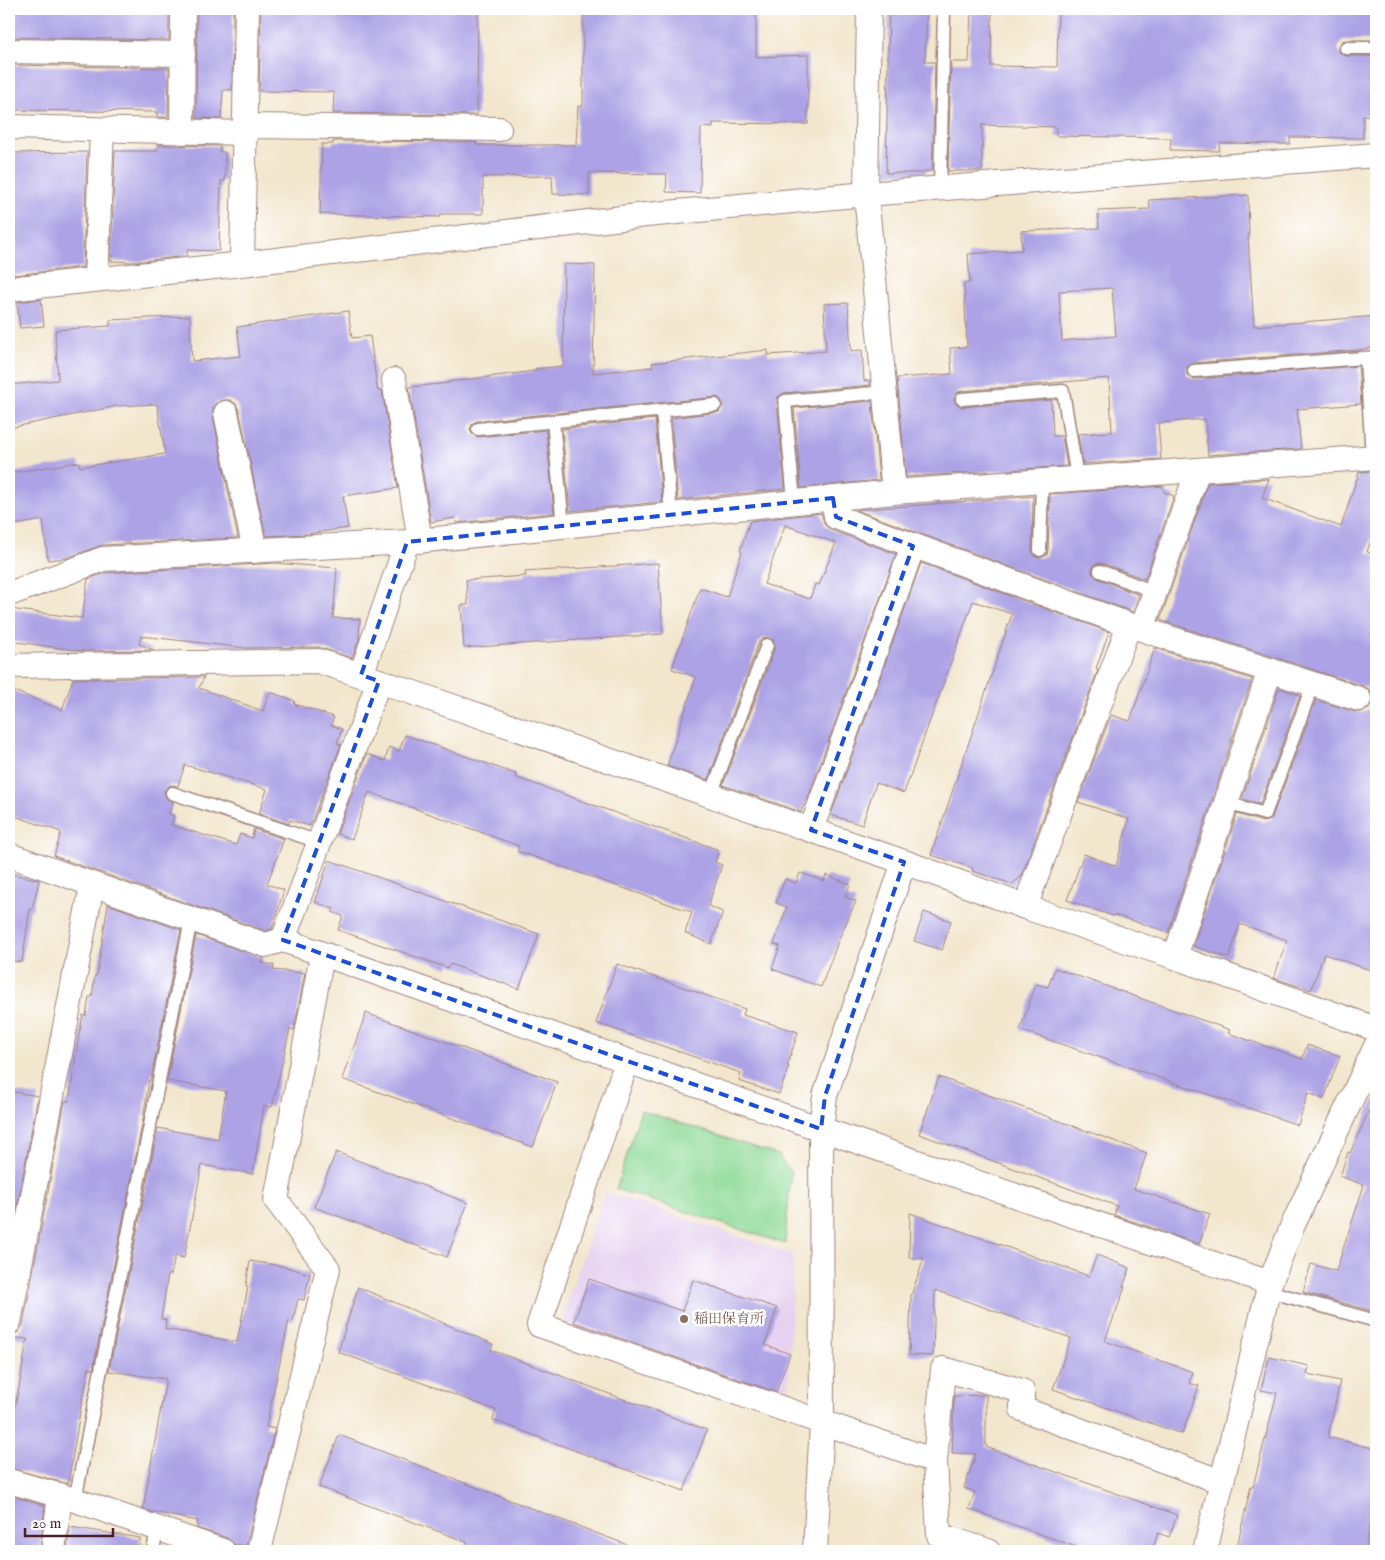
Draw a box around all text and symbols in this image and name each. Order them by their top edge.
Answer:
place label: 稲田保育所 [694,1310,764,1328]
marker: 稲田保育所 [678,1313,690,1325]
scale bar [25,1505,112,1537]
text: 20 m [32,1514,62,1533]

